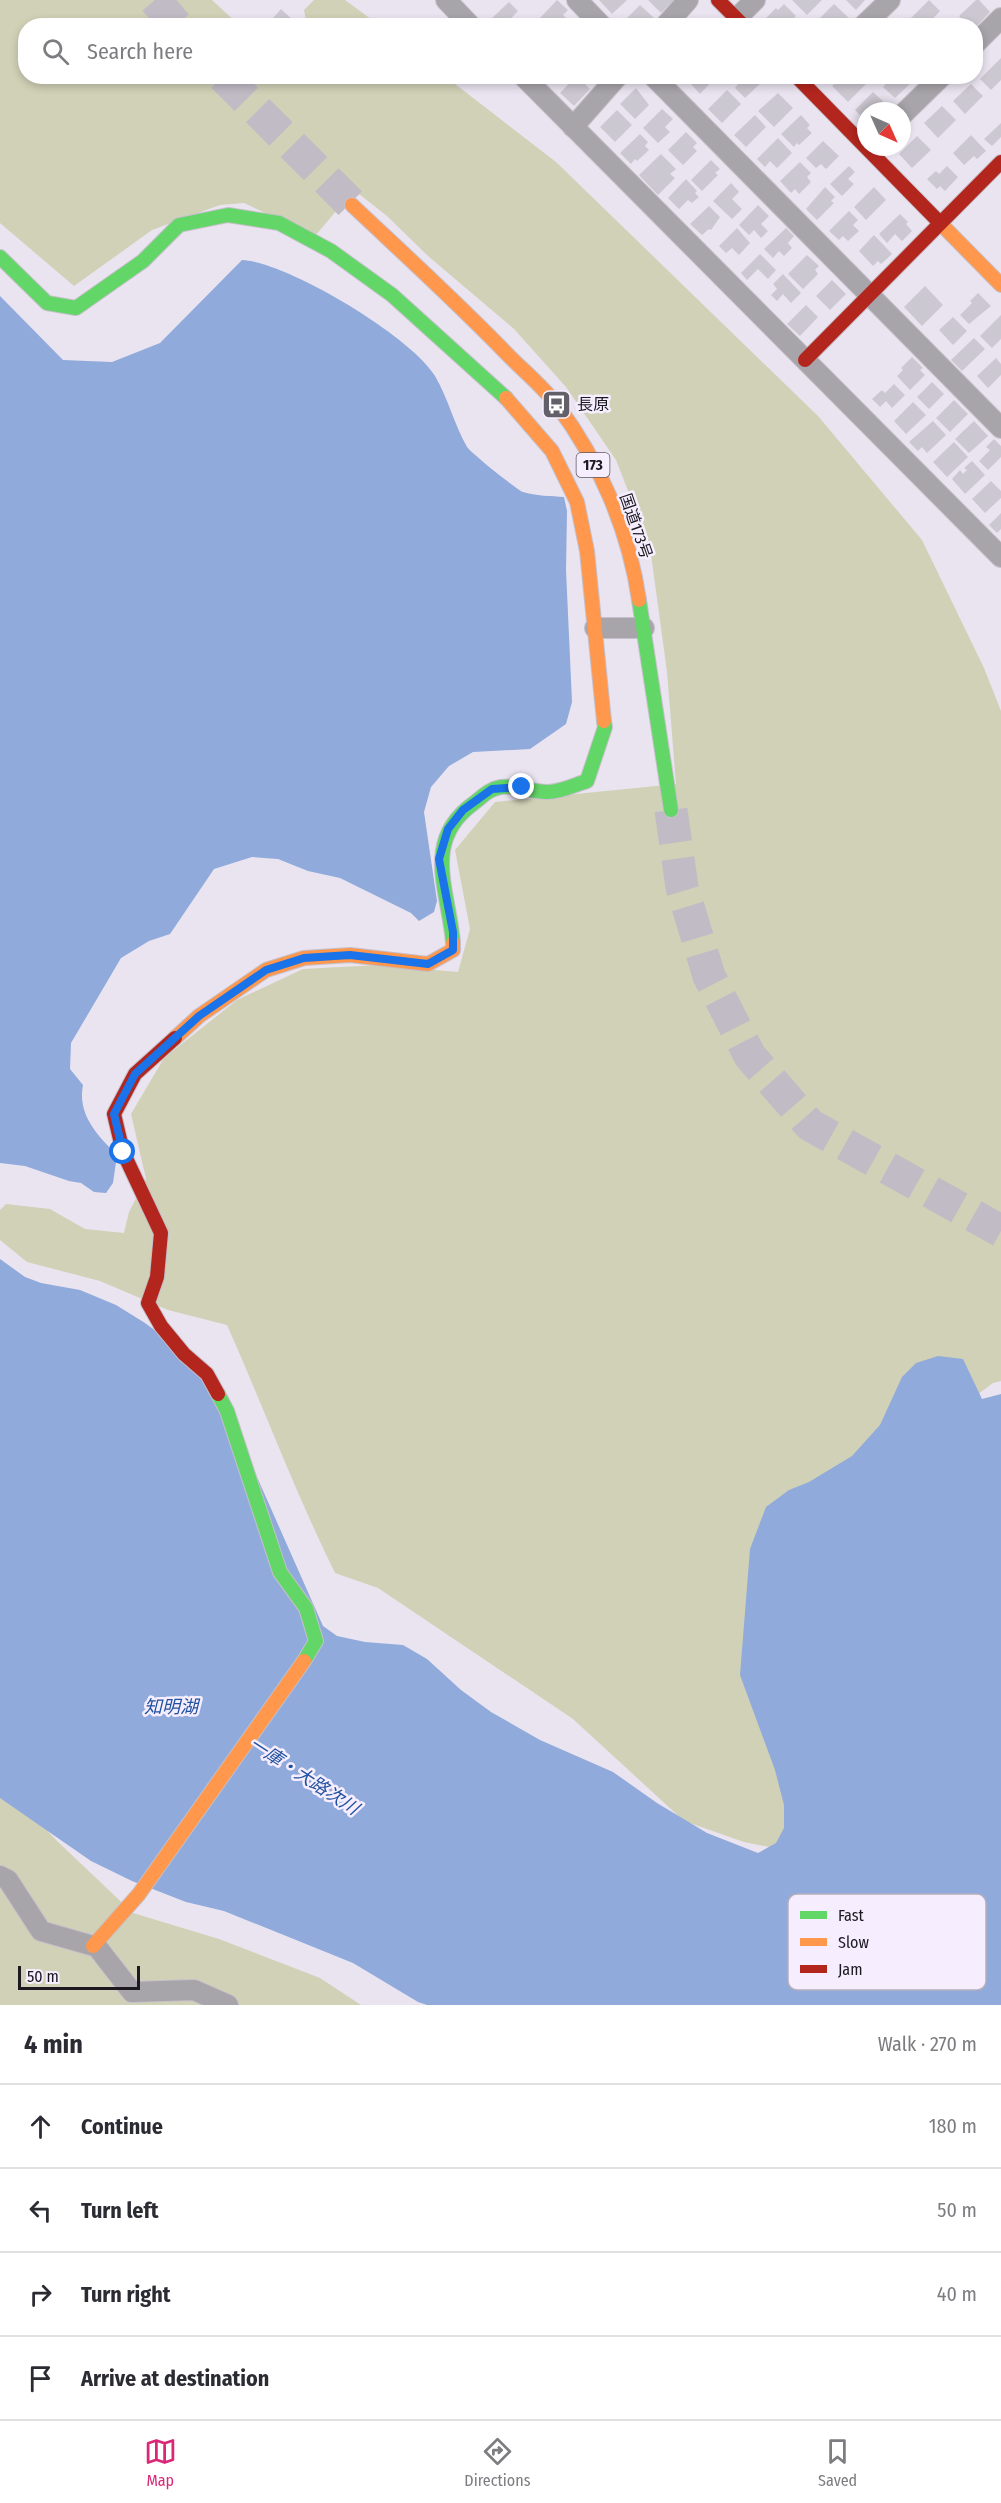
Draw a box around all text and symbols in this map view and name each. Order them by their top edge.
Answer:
search box [18,18,983,84]
icon: search [39,35,72,68]
text: Search here [87,38,193,65]
north arrow [857,102,911,156]
bus stop icon: 長原 [540,388,572,420]
place label: 長原 [577,395,609,414]
road number: 173 [576,453,610,477]
street label: 国道173号 [616,491,656,561]
route end [508,773,534,799]
route start [109,1138,135,1164]
water label: 知明湖 [144,1696,201,1718]
water label: 一庫・大路次川 [245,1732,365,1821]
legend [788,1894,986,1990]
text: Fast [838,1906,865,1925]
text: Slow [838,1933,869,1952]
text: Jam [838,1960,863,1979]
scale bar [18,1963,140,1990]
text: 50 m [27,1967,59,1986]
text: 4 min [24,2029,83,2060]
text: Walk · 270 m [878,2032,977,2056]
icon: ahead [24,2110,57,2143]
text: Continue [81,2113,163,2140]
text: 180 m [929,2114,977,2138]
icon: left [24,2194,57,2227]
text: Turn left [81,2197,159,2224]
text: 50 m [937,2198,977,2222]
icon: right [24,2278,57,2311]
text: Turn right [81,2281,170,2308]
text: 40 m [937,2282,977,2306]
icon: arrive [24,2362,57,2395]
text: Arrive at destination [81,2365,269,2392]
tab: Map [144,2435,177,2490]
tab: Directions [464,2435,531,2490]
tab: Saved [818,2435,857,2490]

